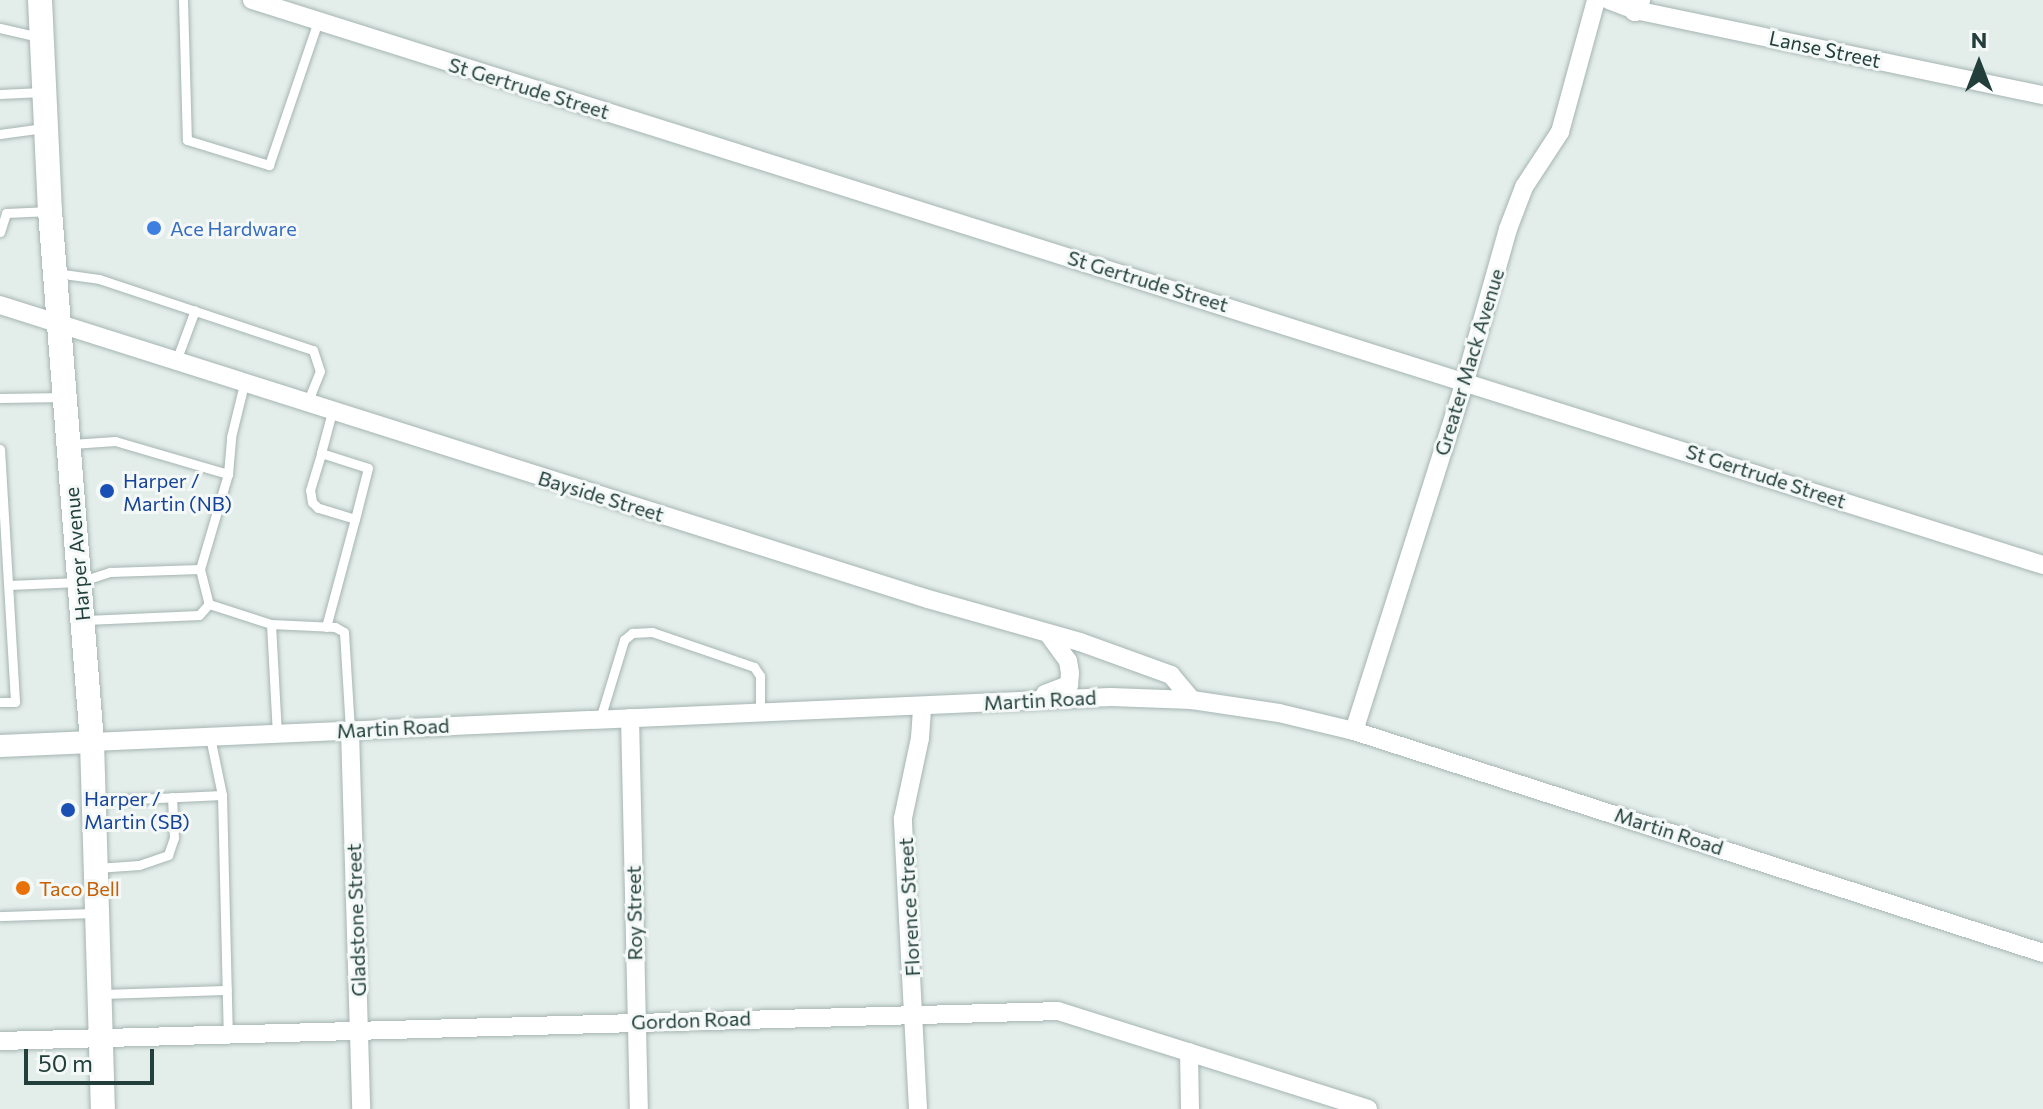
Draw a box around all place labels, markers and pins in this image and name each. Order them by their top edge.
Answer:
place label: Ace Hardware [170,216,297,240]
marker: Ace Hardware [145,219,163,237]
place label: Harper / Martin (NB) [123,468,232,515]
marker: Harper / Martin (NB) [98,482,116,500]
place label: Harper / Martin (SB) [84,786,190,833]
marker: Harper / Martin (SB) [59,801,77,819]
place label: Taco Bell [39,876,120,900]
marker: Taco Bell [14,879,32,897]

